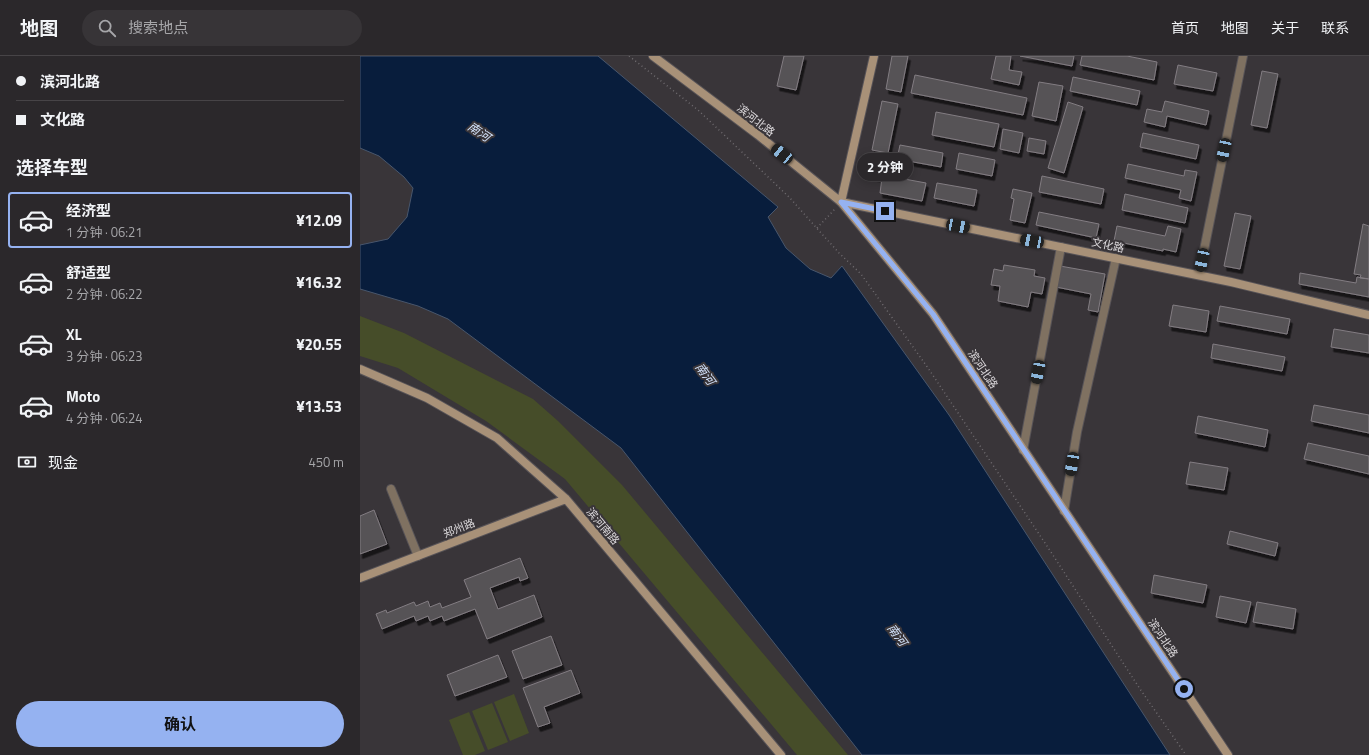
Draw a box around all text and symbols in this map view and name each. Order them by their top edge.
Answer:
search box [82,10,362,46]
text: 地图 [20,13,58,42]
text: 搜索地点 [128,16,188,39]
icon: search [96,17,118,39]
text: 首页 [1171,17,1199,38]
text: 地图 [1221,17,1249,38]
text: 关于 [1271,17,1299,38]
text: 联系 [1321,17,1349,38]
text: 滨河北路 [40,70,100,93]
street label: 滨河北路 [734,100,778,140]
text: 文化路 [40,108,85,131]
water label: 南河 [464,117,496,147]
car [1216,137,1232,163]
car [769,142,795,166]
callout: 2 分钟 [857,153,913,181]
text: 选择车型 [16,154,88,181]
text: 2 分钟 [867,157,903,177]
text: 经济型 [66,199,111,222]
icon: car [18,202,54,238]
route end [876,202,894,220]
text: ¥12.09 [296,209,342,232]
car [945,218,971,234]
text: 1 分钟 · 06:21 [66,222,143,242]
car [1019,233,1045,249]
street label: 文化路 [1090,234,1126,256]
car [1194,247,1210,273]
text: 舒适型 [66,261,111,284]
icon: car [18,264,54,300]
text: ¥16.32 [296,271,342,294]
text: 2 分钟 · 06:22 [66,284,143,304]
text: XL [66,323,82,346]
icon: car [18,326,54,362]
text: ¥20.55 [296,333,342,356]
text: 3 分钟 · 06:23 [66,346,143,366]
street label: 滨河北路 [964,346,1002,392]
water label: 南河 [691,358,721,391]
car [1030,359,1046,385]
text: Moto [66,385,100,408]
icon: car [18,388,54,424]
text: ¥13.53 [296,395,342,418]
text: 4 分钟 · 06:24 [66,408,143,428]
icon: cash [16,451,38,473]
text: 现金 [48,451,78,474]
car [1064,451,1080,477]
text: 450 m [308,452,344,472]
street label: 滨河南路 [583,504,623,548]
street label: 郑州路 [441,515,477,541]
street label: 滨河北路 [1144,615,1182,661]
water label: 南河 [883,619,913,652]
route start [1175,680,1193,698]
button: 确认 [16,701,344,747]

